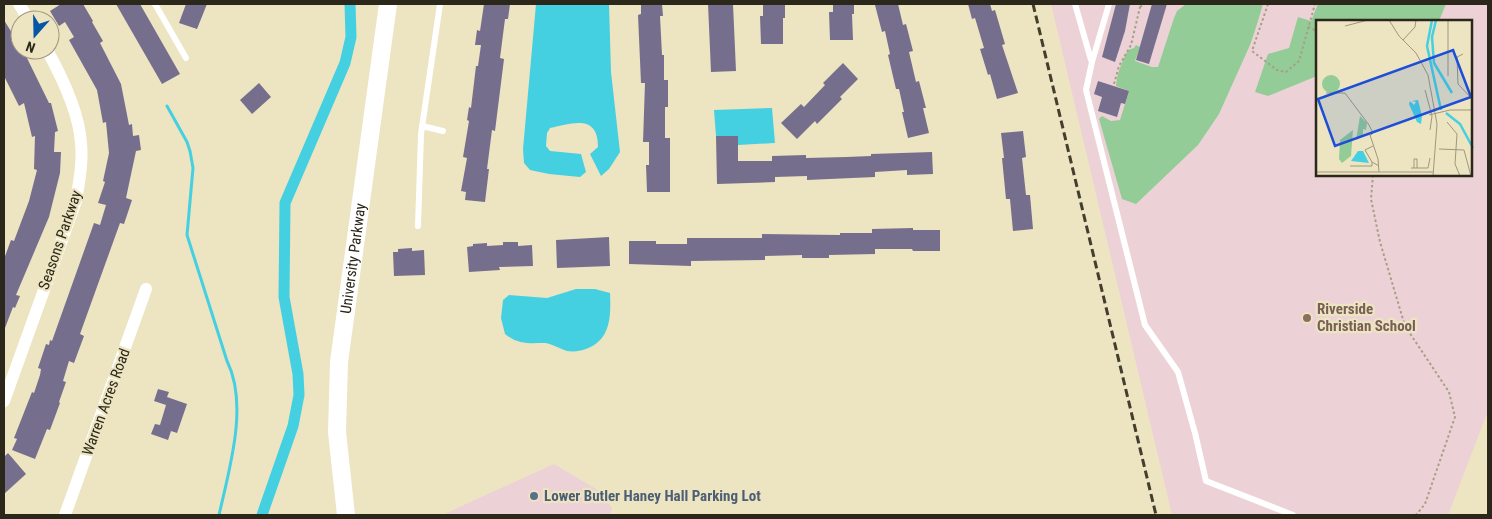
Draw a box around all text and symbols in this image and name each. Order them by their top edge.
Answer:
north arrow [10,10,60,60]
inset map [1316,20,1472,176]
text: N [24,38,37,56]
street label: Seasons Parkway [35,188,85,292]
street label: University Parkway [337,202,370,315]
place label: Riverside Christian School [1317,300,1416,335]
marker: Riverside Christian School [1301,312,1313,324]
street label: Warren Acres Road [78,346,134,458]
place label: Lower Butler Haney Hall Parking Lot [544,487,761,505]
marker: Lower Butler Haney Hall Parking Lot [528,490,540,502]

